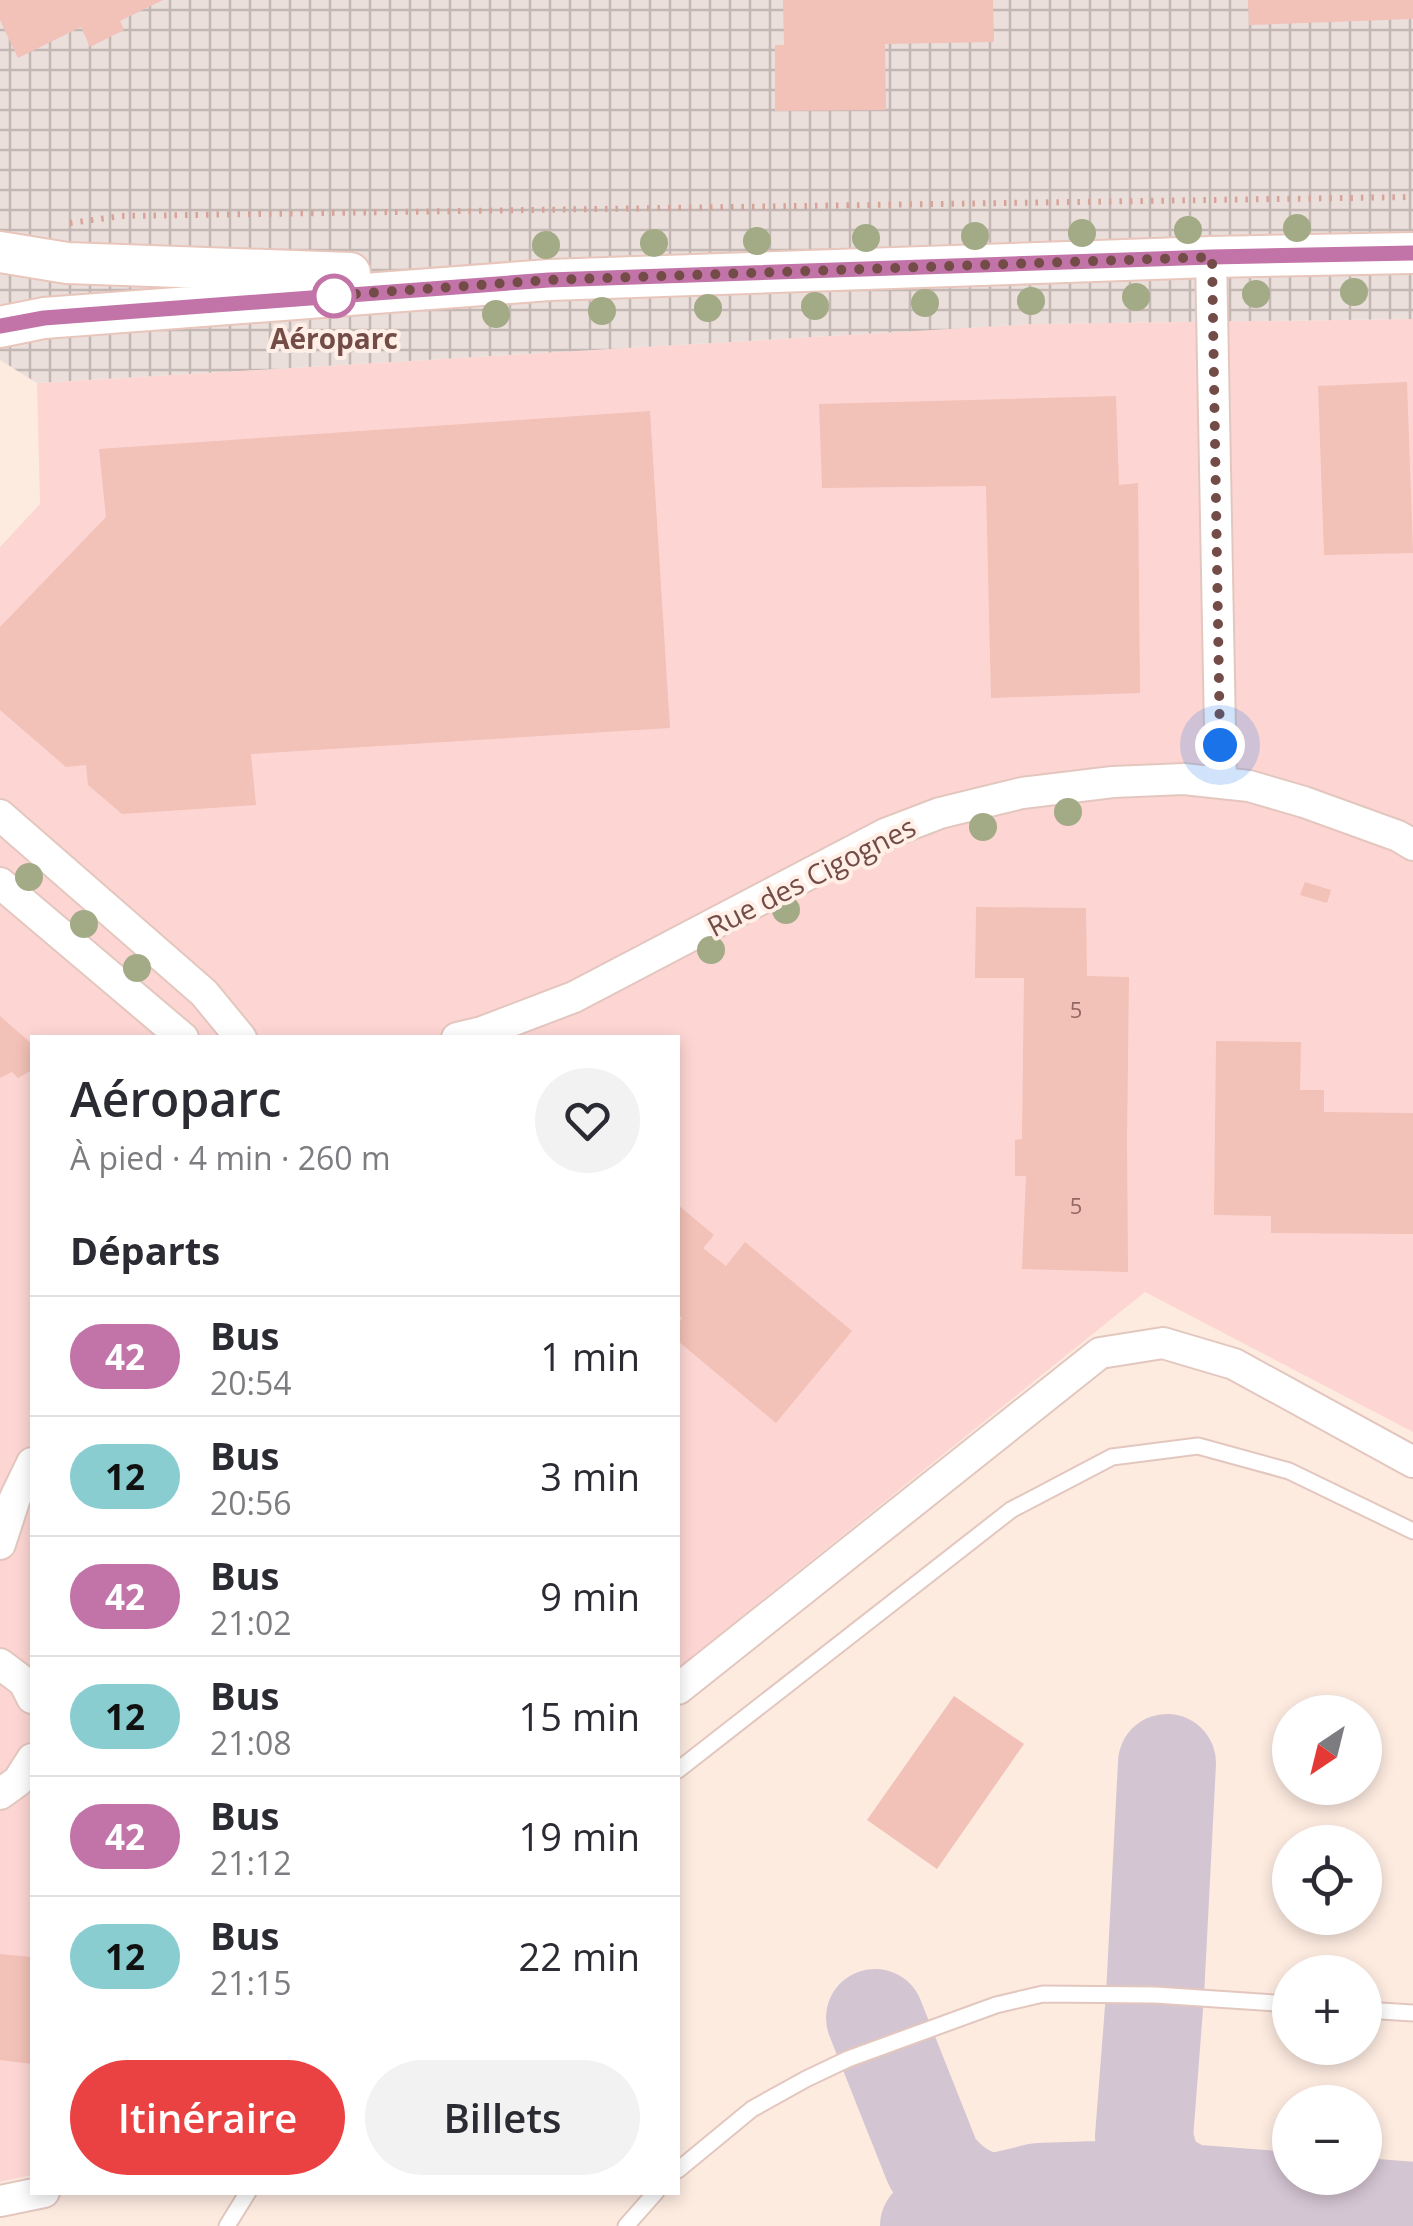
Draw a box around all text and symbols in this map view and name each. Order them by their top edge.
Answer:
marker: Aéroparc [313,275,355,317]
place label: Aéroparc [270,319,398,357]
your location [1195,720,1245,770]
street label: Rue des Cigognes [700,807,922,945]
house number: 5 [1070,994,1082,1024]
text: Aéroparc [70,1066,282,1131]
button: heart [535,1068,640,1173]
text: À pied · 4 min · 260 m [70,1136,391,1179]
house number: 5 [1070,1190,1082,1220]
text: Départs [70,1224,220,1276]
text: Bus [210,1309,279,1361]
text: 1 min [540,1330,640,1382]
text: 42 [105,1333,145,1380]
text: 20:54 [210,1361,292,1404]
text: Bus [210,1429,279,1481]
text: 3 min [540,1450,640,1502]
text: 12 [105,1453,145,1500]
text: 20:56 [210,1481,292,1524]
text: Bus [210,1549,279,1601]
text: 9 min [540,1570,640,1622]
text: 42 [105,1573,145,1620]
text: 21:02 [210,1601,292,1644]
text: Bus [210,1669,279,1721]
text: 15 min [519,1690,640,1742]
text: 12 [105,1693,145,1740]
north arrow [1272,1695,1382,1805]
map controls [1272,1695,1382,2195]
text: 21:08 [210,1721,292,1764]
text: Bus [210,1789,279,1841]
text: 19 min [519,1810,640,1862]
text: 42 [105,1813,145,1860]
button: locate [1272,1825,1382,1935]
text: 21:12 [210,1841,292,1884]
text: Bus [210,1909,279,1961]
text: 22 min [519,1930,640,1982]
text: 12 [105,1933,145,1980]
button: + [1272,1955,1382,2065]
text: 21:15 [210,1961,292,2004]
button: Itinéraire [70,2060,345,2175]
button: Billets [365,2060,640,2175]
button: − [1272,2085,1382,2195]

